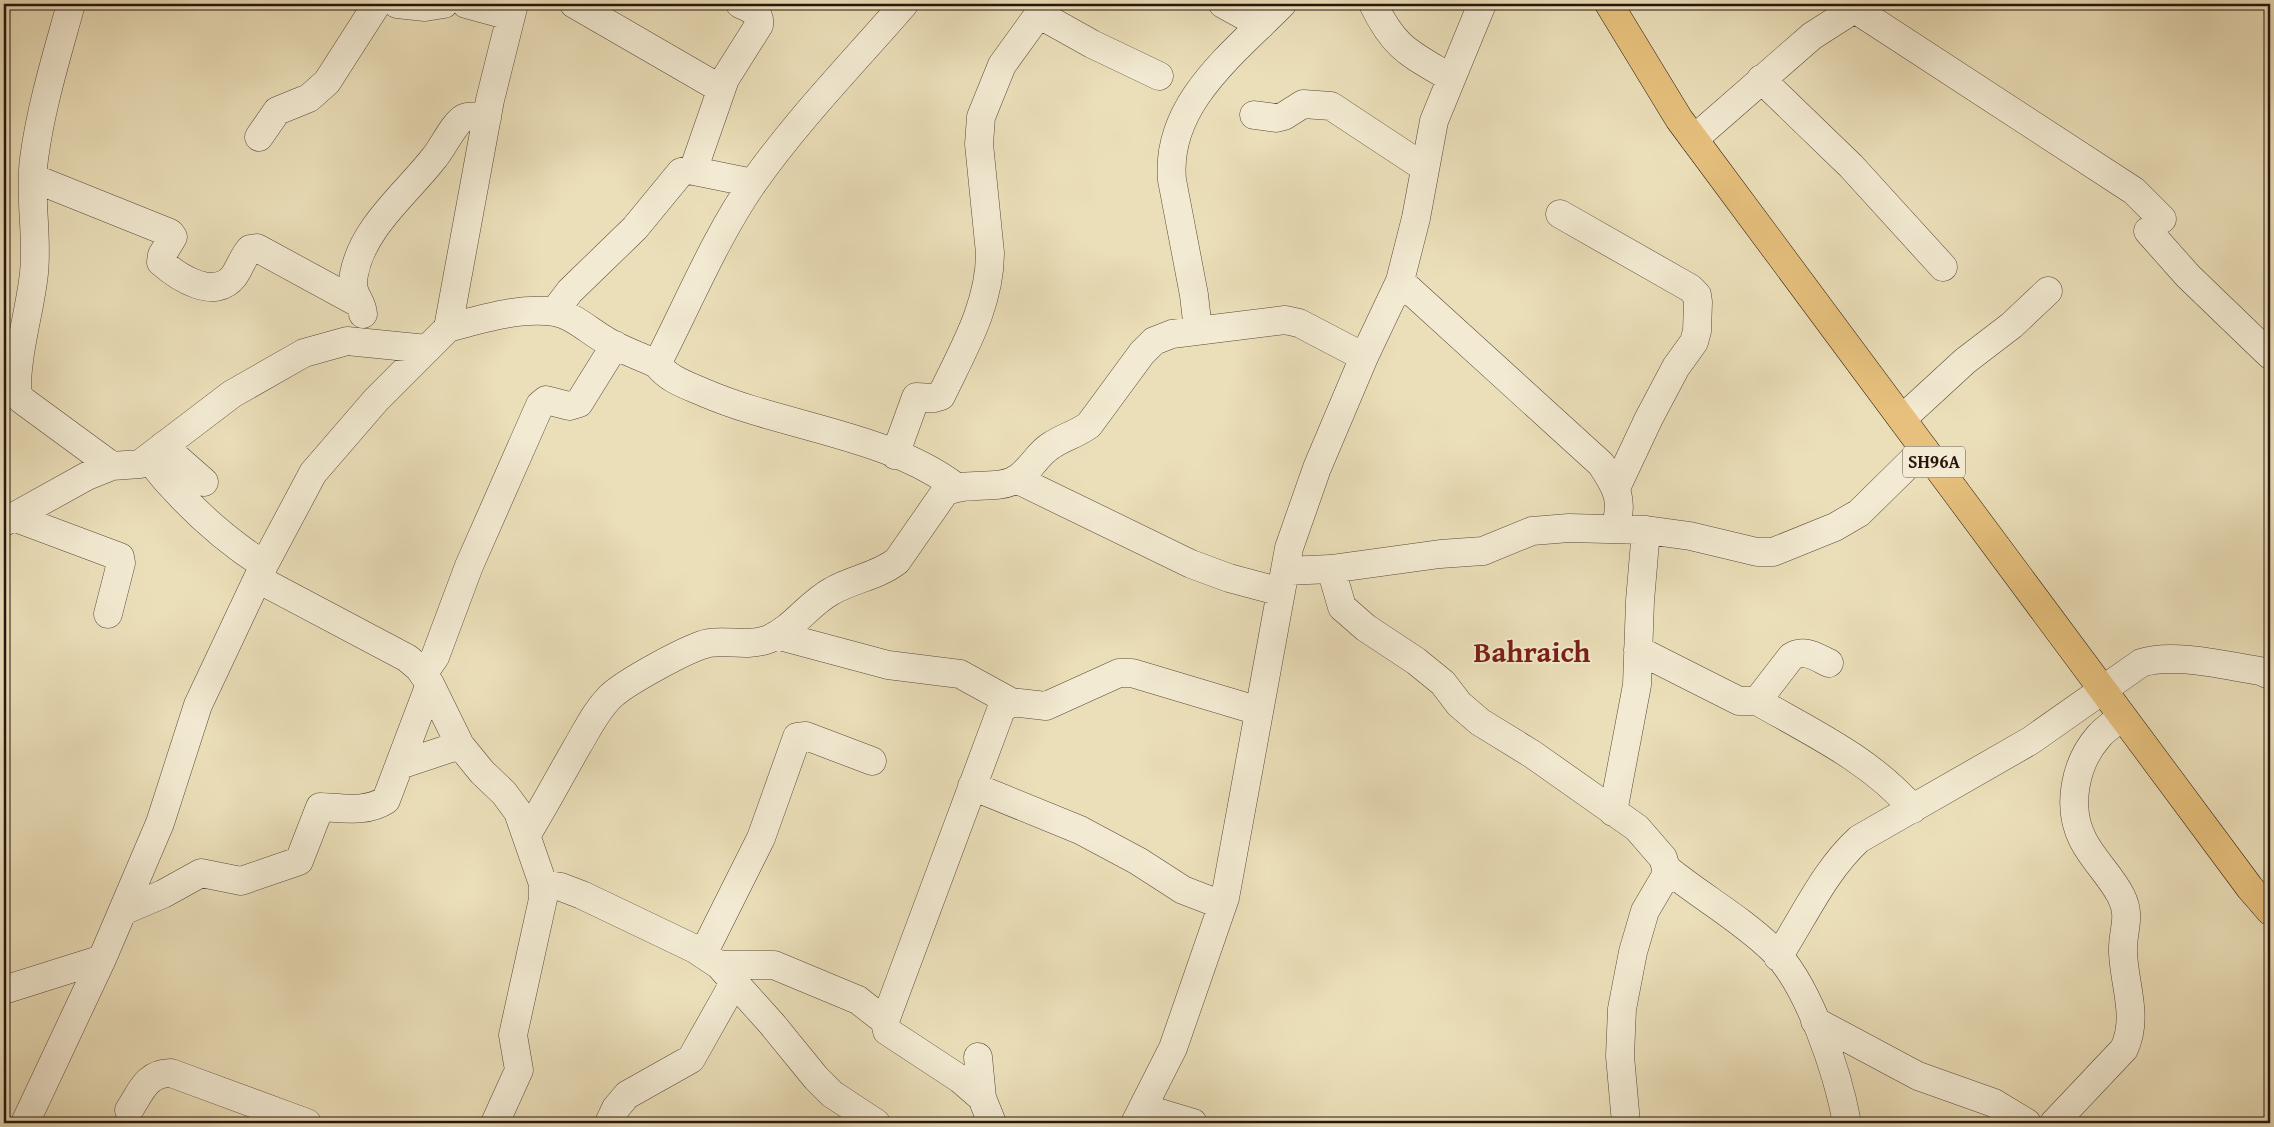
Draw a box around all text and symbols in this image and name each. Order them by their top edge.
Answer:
road number: SH96A [1903,447,1965,478]
district label: Bahraich [1474,630,1590,673]

